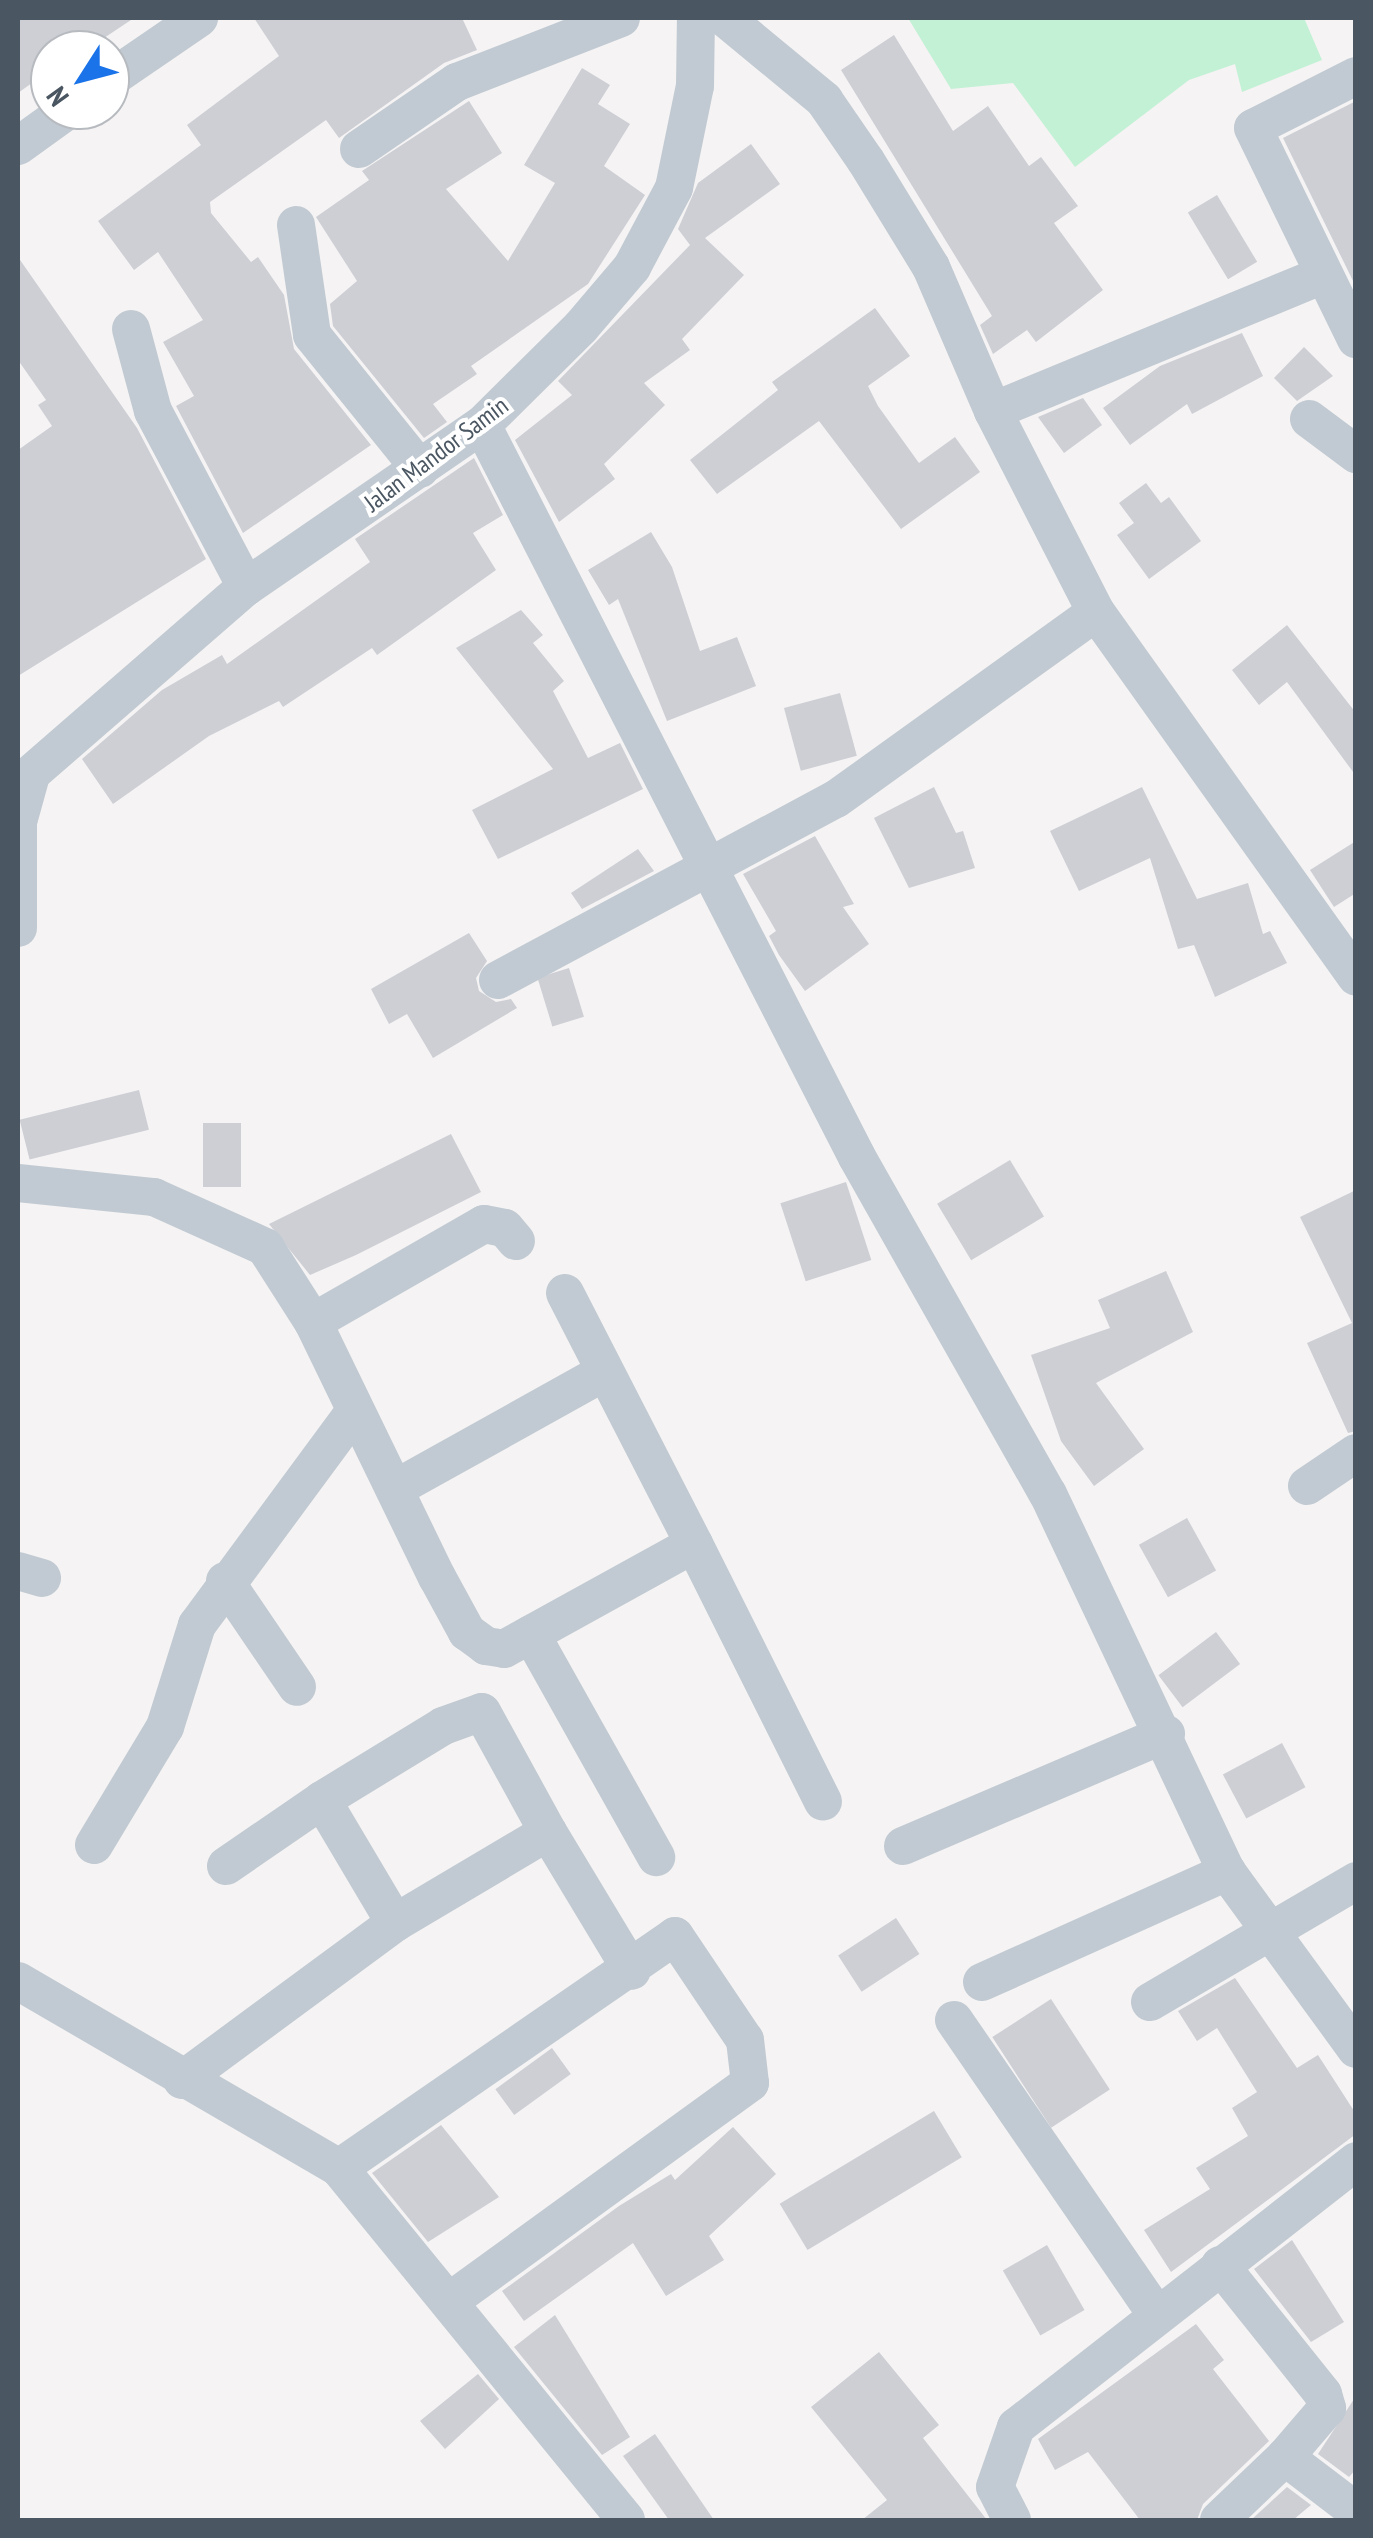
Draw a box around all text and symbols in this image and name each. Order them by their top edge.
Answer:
north arrow [30,30,130,130]
text: N [38,80,76,114]
street label: Jalan Mandor Samin [358,390,514,518]

